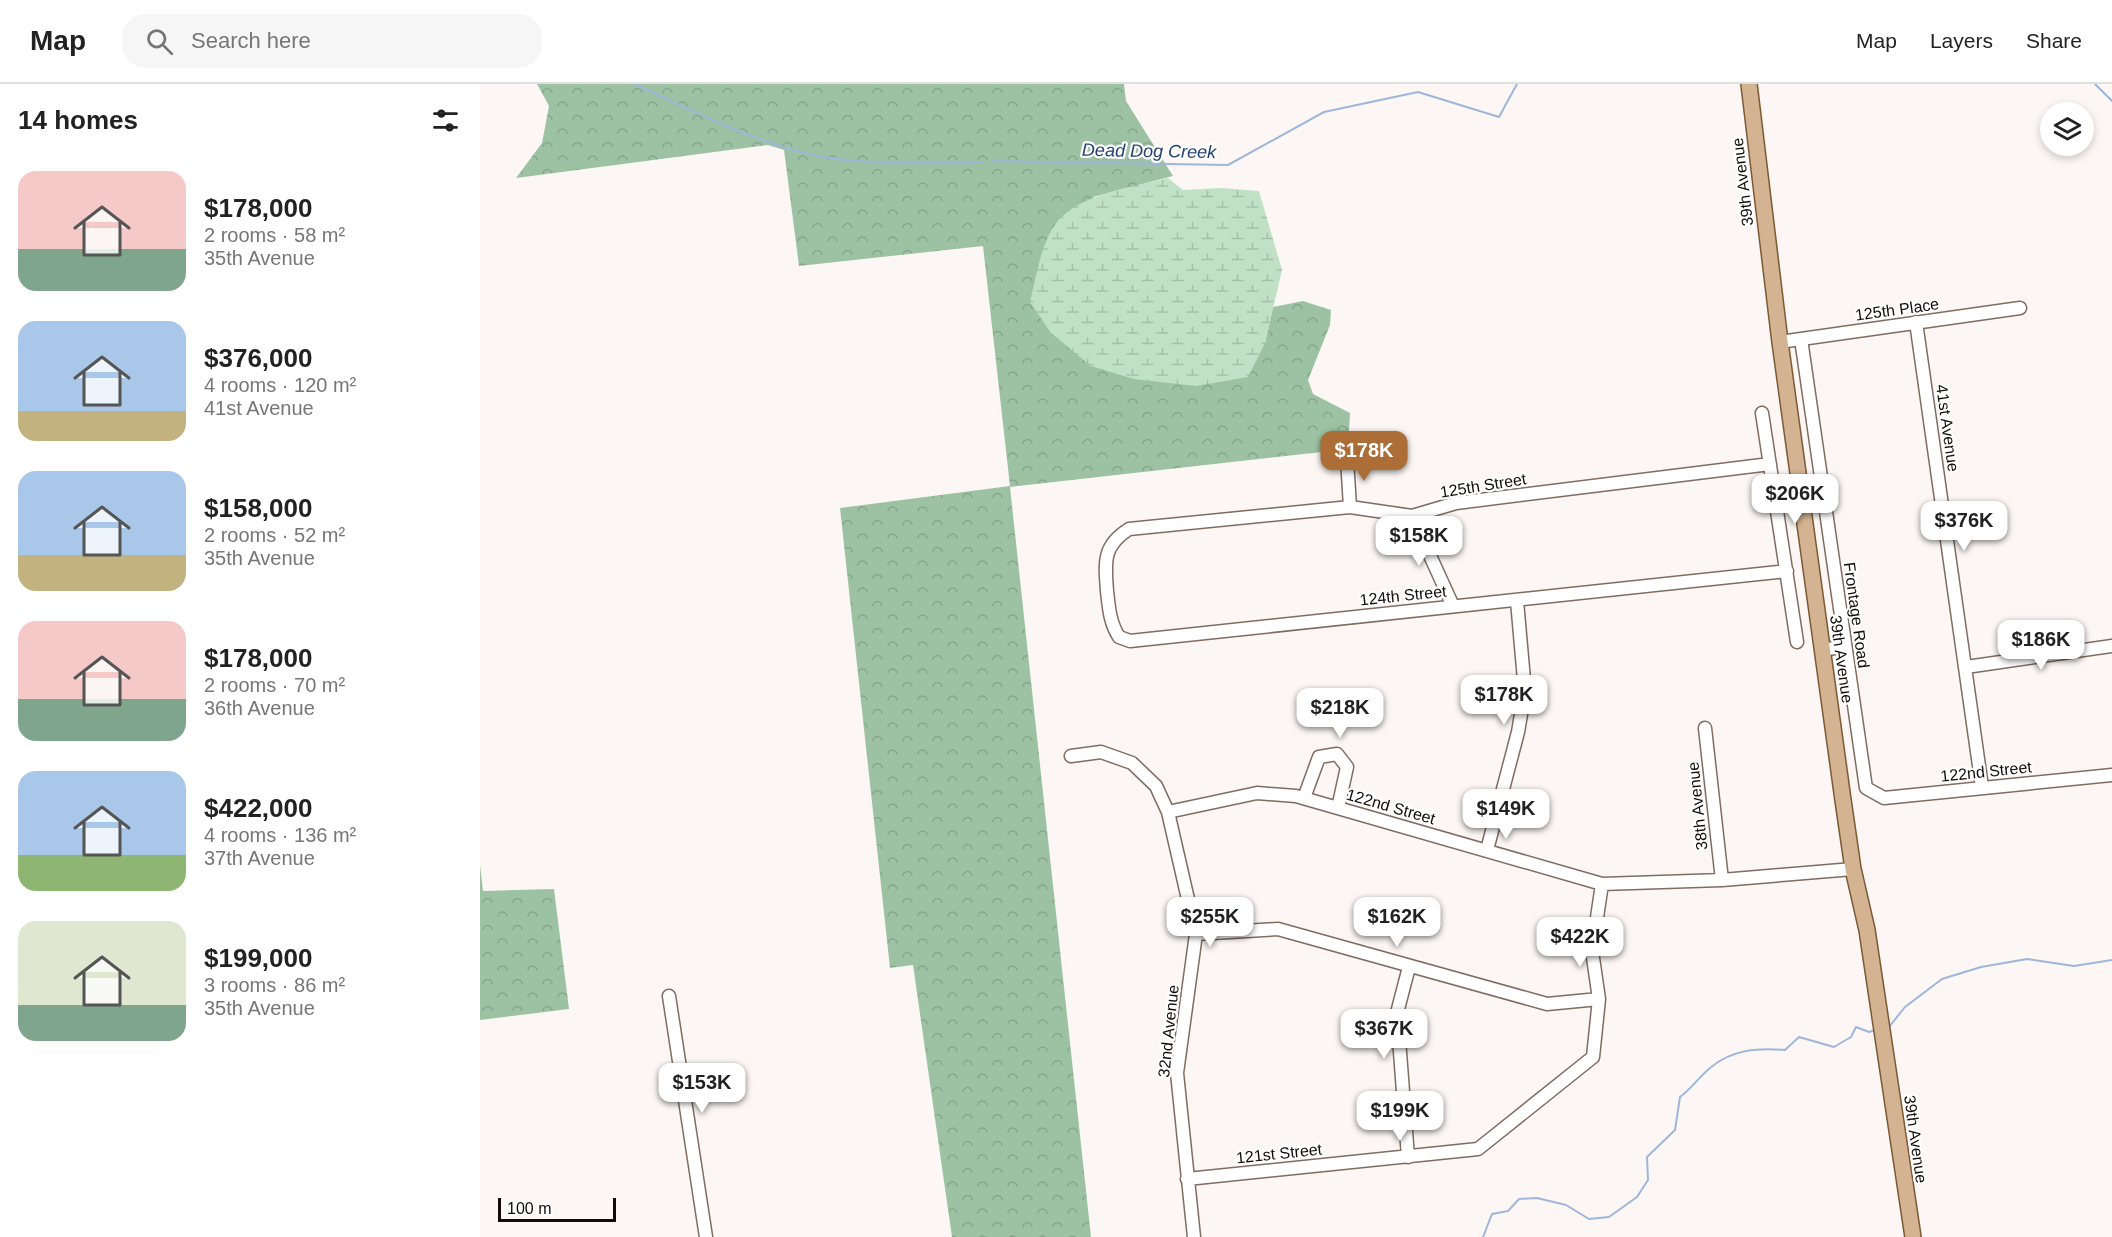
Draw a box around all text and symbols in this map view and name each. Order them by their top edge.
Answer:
search box [122,14,542,68]
text: Map [30,25,86,56]
icon: search [143,25,176,58]
text: Search here [191,28,311,53]
text: Map [1856,29,1897,52]
text: Layers [1930,29,1993,52]
text: Share [2026,29,2082,52]
map controls [2040,102,2094,156]
button: layers [2040,102,2094,156]
icon: filters [429,104,462,137]
text: 14 homes [18,105,138,135]
street label: 39th Avenue [1729,137,1756,227]
water label: Dead Dog Creek [1082,140,1217,162]
text: $178,000 [204,193,312,223]
icon: home [66,195,138,267]
text: 2 rooms · 58 m² [204,224,345,246]
text: 35th Avenue [204,247,315,269]
street label: 125th Place [1854,295,1940,324]
text: $376,000 [204,343,312,373]
icon: home [66,345,138,417]
text: 4 rooms · 120 m² [204,374,356,396]
street label: 41st Avenue [1933,383,1962,473]
text: 41st Avenue [204,397,314,419]
pin: $178K [1322,431,1406,482]
text: $178K [1335,439,1393,461]
street label: 125th Street [1439,470,1528,501]
pin: $206K [1753,474,1837,525]
text: $206K [1766,482,1824,504]
text: $158,000 [204,493,312,523]
icon: home [66,495,138,567]
pin: $376K [1922,501,2006,552]
text: $376K [1935,509,1993,531]
pin: $158K [1377,516,1461,567]
text: 2 rooms · 52 m² [204,524,345,546]
text: $158K [1390,524,1448,546]
text: 35th Avenue [204,547,315,569]
street label: Frontage Road [1841,561,1872,669]
street label: 124th Street [1359,582,1448,609]
street label: 39th Avenue [1827,614,1856,704]
pin: $186K [1999,620,2083,671]
text: $186K [2012,628,2070,650]
text: $178,000 [204,643,312,673]
icon: home [66,645,138,717]
text: 2 rooms · 70 m² [204,674,345,696]
pin: $178K [1462,675,1546,726]
text: $178K [1475,683,1533,705]
pin: $218K [1298,688,1382,739]
text: $218K [1311,696,1369,718]
text: 36th Avenue [204,697,315,719]
street label: 122nd Street [1940,758,2033,785]
street label: 38th Avenue [1684,761,1711,851]
street label: 122nd Street [1344,786,1438,827]
pin: $149K [1464,789,1548,840]
text: $422,000 [204,793,312,823]
icon: home [66,795,138,867]
text: $149K [1477,797,1535,819]
text: 4 rooms · 136 m² [204,824,356,846]
text: 37th Avenue [204,847,315,869]
pin: $255K [1168,897,1252,948]
pin: $162K [1355,897,1439,948]
text: $255K [1181,905,1239,927]
text: $162K [1368,905,1426,927]
pin: $422K [1538,917,1622,968]
text: $422K [1551,925,1609,947]
text: $199,000 [204,943,312,973]
icon: home [66,945,138,1017]
text: 3 rooms · 86 m² [204,974,345,996]
street label: 32nd Avenue [1155,984,1182,1078]
text: 35th Avenue [204,997,315,1019]
pin: $367K [1342,1009,1426,1060]
text: $367K [1355,1017,1413,1039]
pin: $153K [660,1063,744,1114]
text: $153K [673,1071,731,1093]
pin: $199K [1358,1091,1442,1142]
street label: 39th Avenue [1901,1094,1930,1184]
text: $199K [1371,1099,1429,1121]
street label: 121st Street [1235,1140,1323,1166]
scale bar [498,1195,616,1222]
text: 100 m [507,1200,551,1217]

